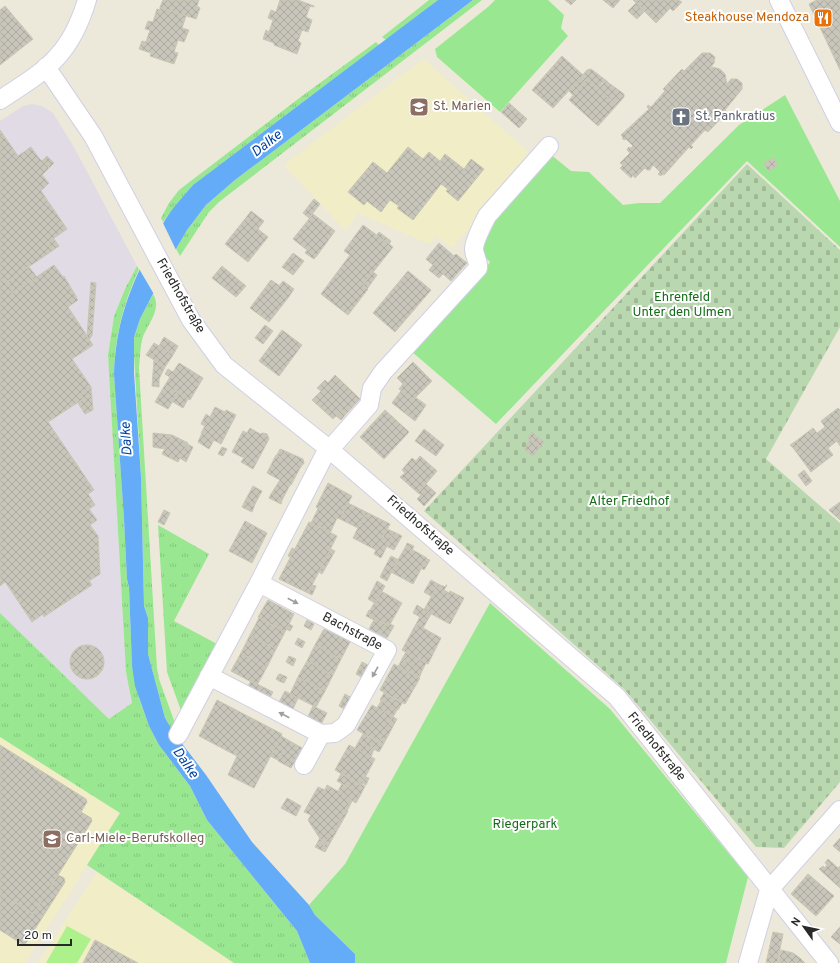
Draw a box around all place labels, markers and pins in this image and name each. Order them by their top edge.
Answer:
restaurant icon: Steakhouse Mendoza [812,7,834,29]
place label: Steakhouse Mendoza [685,10,809,26]
school or university icon: St. Marien [408,96,430,118]
place label: St. Marien [433,99,491,115]
church icon: St. Pankratius [670,106,692,128]
place label: St. Pankratius [695,109,775,125]
school or university icon: Carl-Miele-Berufskolleg [41,828,63,850]
place label: Carl-Miele-Berufskolleg [66,831,204,847]

